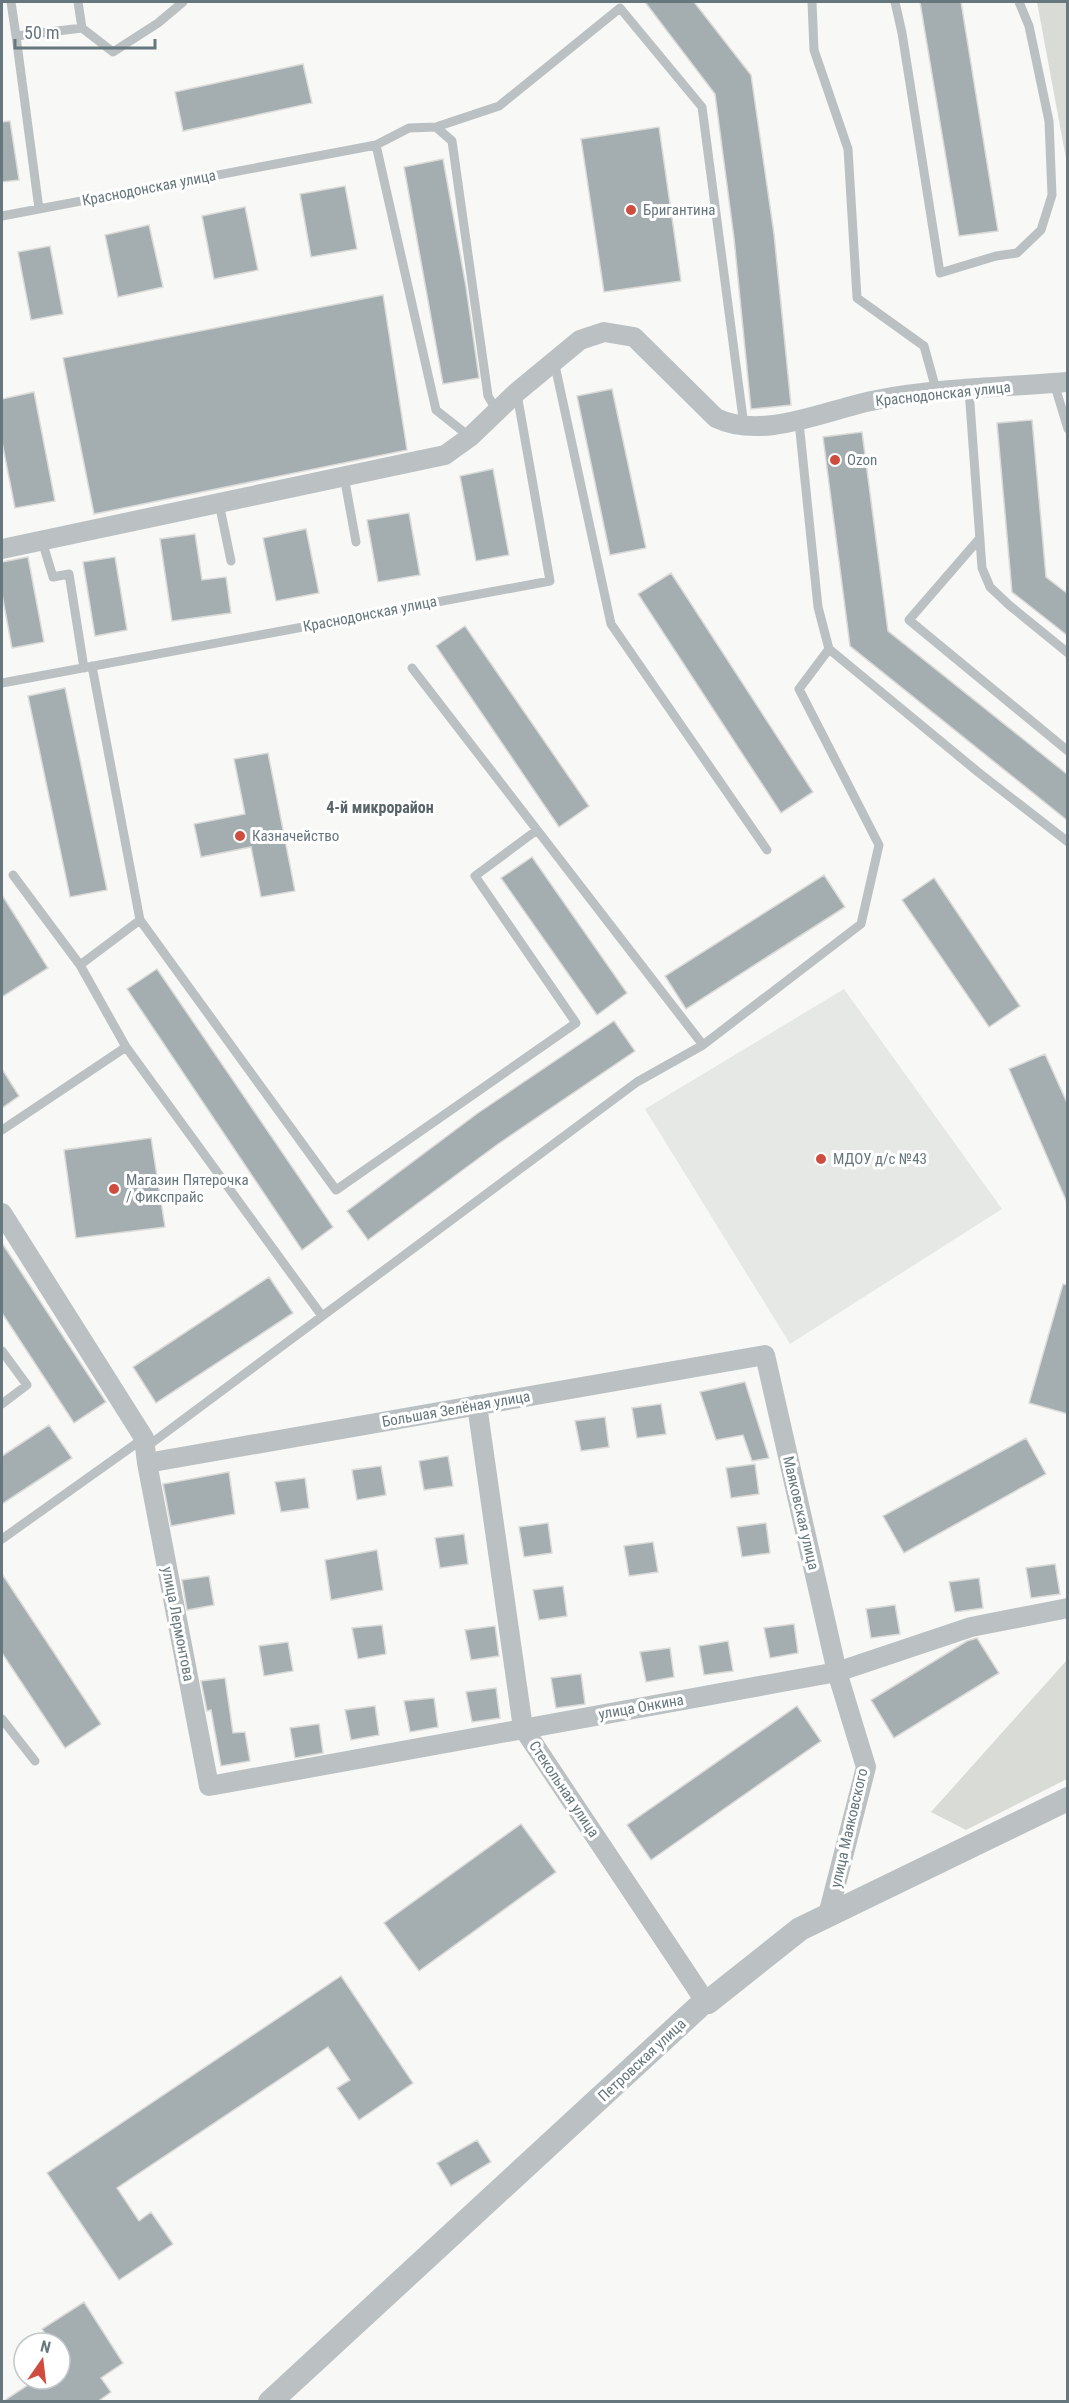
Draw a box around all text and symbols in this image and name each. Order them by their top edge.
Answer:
scale bar [15,12,154,50]
text: 50 m [24,22,59,43]
street label: Краснодонская улица [81,166,217,210]
place label: Бригантина [643,201,716,219]
marker: Бригантина [624,203,638,217]
street label: Краснодонская улица [874,378,1012,410]
place label: Ozon [847,451,877,469]
marker: Ozon [828,453,842,467]
street label: Краснодонская улица [302,592,438,636]
district label: 4-й микрорайон [326,798,434,817]
place label: Казначейство [252,827,339,845]
marker: Казначейство [233,829,247,843]
place label: МДОУ д/с №43 [833,1150,927,1168]
marker: МДОУ д/с №43 [814,1152,828,1166]
place label: Магазин Пятерочка / Фикспрайс [126,1171,249,1206]
marker: Магазин Пятерочка / Фикспрайс [107,1182,121,1196]
street label: Большая Зелёная улица [380,1387,532,1431]
street label: Маяковская улица [779,1454,823,1572]
street label: улица Лермонтова [158,1565,198,1683]
street label: улица Онкина [597,1691,685,1723]
street label: Стекольная улица [525,1737,603,1841]
street label: улица Маяковского [826,1766,872,1890]
street label: Петровская улица [594,2015,690,2105]
north arrow [12,2331,72,2391]
text: N [38,2337,53,2357]

